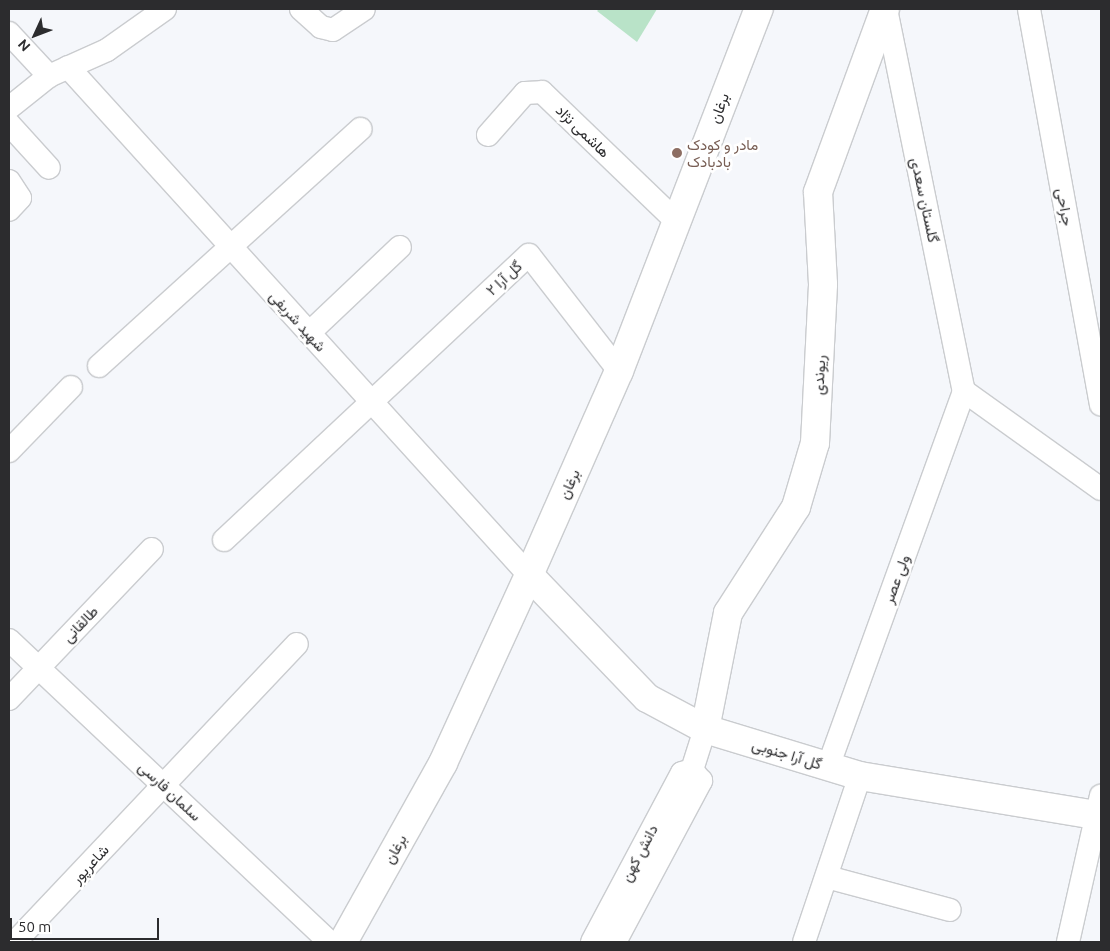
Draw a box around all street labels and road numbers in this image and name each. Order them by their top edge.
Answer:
street label: برغان [705,90,733,126]
street label: هاشمی نژاد [552,101,614,161]
street label: گلستان سعدی [907,156,943,244]
street label: جراحی [1053,187,1077,227]
street label: گل آرا ۲ [482,257,526,299]
street label: شهید شریفی [266,287,330,355]
street label: ریوندی [809,354,829,396]
street label: برغان [554,466,584,502]
street label: ولی عصر [879,552,913,606]
street label: طالقانی [58,602,102,646]
street label: گل آرا جنوبی [750,735,824,773]
street label: سلمان فارسی [135,757,205,825]
street label: دانش کهن [617,821,661,885]
street label: برغان [380,831,410,867]
street label: شاعرپور [68,841,112,887]

